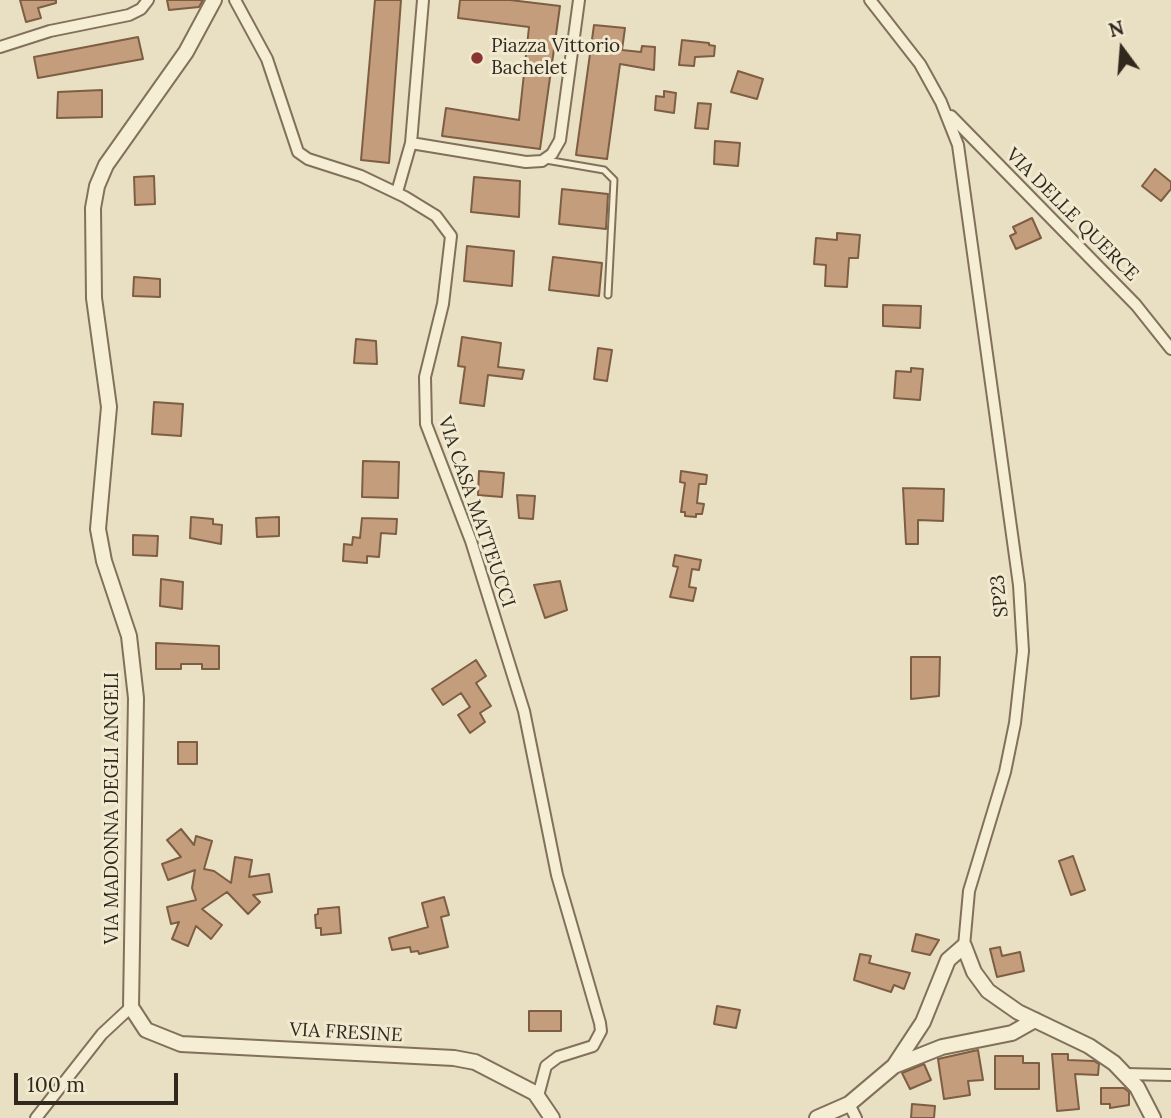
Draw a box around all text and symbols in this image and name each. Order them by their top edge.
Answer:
north arrow [1087,14,1157,84]
text: N [1106,15,1127,42]
place label: Piazza Vittorio Bachelet [491,36,620,80]
marker: Piazza Vittorio Bachelet [469,50,485,66]
street label: VIA DELLE QUERCE [1001,144,1143,286]
street label: VIA CASA MATTEUCCI [433,414,519,610]
street label: SP23 [986,574,1014,618]
street label: VIA MADONNA DEGLI ANGELI [102,672,124,944]
street label: VIA FRESINE [289,1019,403,1047]
scale bar [18,1058,182,1102]
text: 100 m [27,1071,85,1098]

